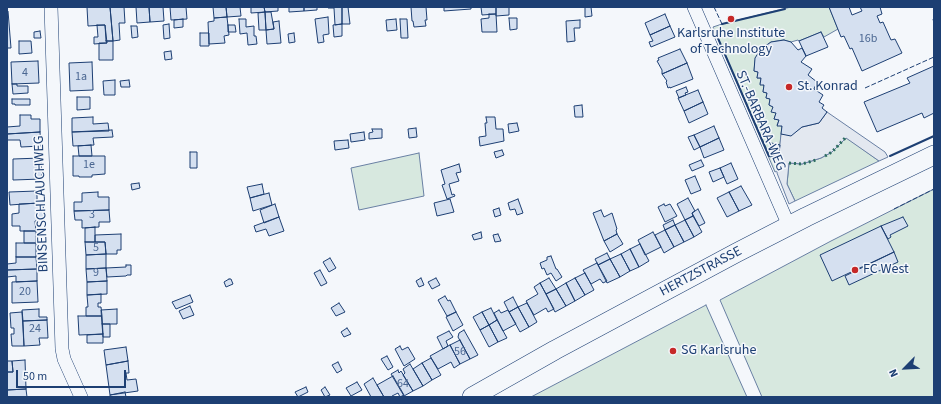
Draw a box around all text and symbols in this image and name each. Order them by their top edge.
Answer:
marker: Karlsruhe Institute of Technology [726,14,736,24]
place label: Karlsruhe Institute of Technology [677,26,785,58]
house number: 16b [859,32,877,46]
house number: 4 [22,66,28,80]
street label: ST.-BARBARA-WEG [731,68,789,174]
house number: 1a [75,70,87,84]
place label: St. Konrad [797,79,858,95]
marker: St. Konrad [784,82,794,92]
street label: BINSENSCHLAUCHWEG [31,135,53,273]
house number: 1e [83,158,95,172]
house number: 3 [89,208,95,222]
house number: 5 [93,241,99,255]
street label: HERTZSTRASSE [657,243,745,301]
place label: FC West [863,262,909,278]
marker: FC West [850,265,860,275]
house number: 9 [93,266,99,280]
house number: 20 [19,285,31,299]
house number: 24 [29,322,41,336]
place label: SG Karlsruhe [681,343,756,359]
house number: 56 [454,345,466,359]
marker: SG Karlsruhe [668,346,678,356]
north arrow [885,348,925,388]
scale bar [18,362,128,388]
text: N [885,367,902,379]
text: 50 m [23,368,47,385]
house number: 64 [397,377,409,391]

